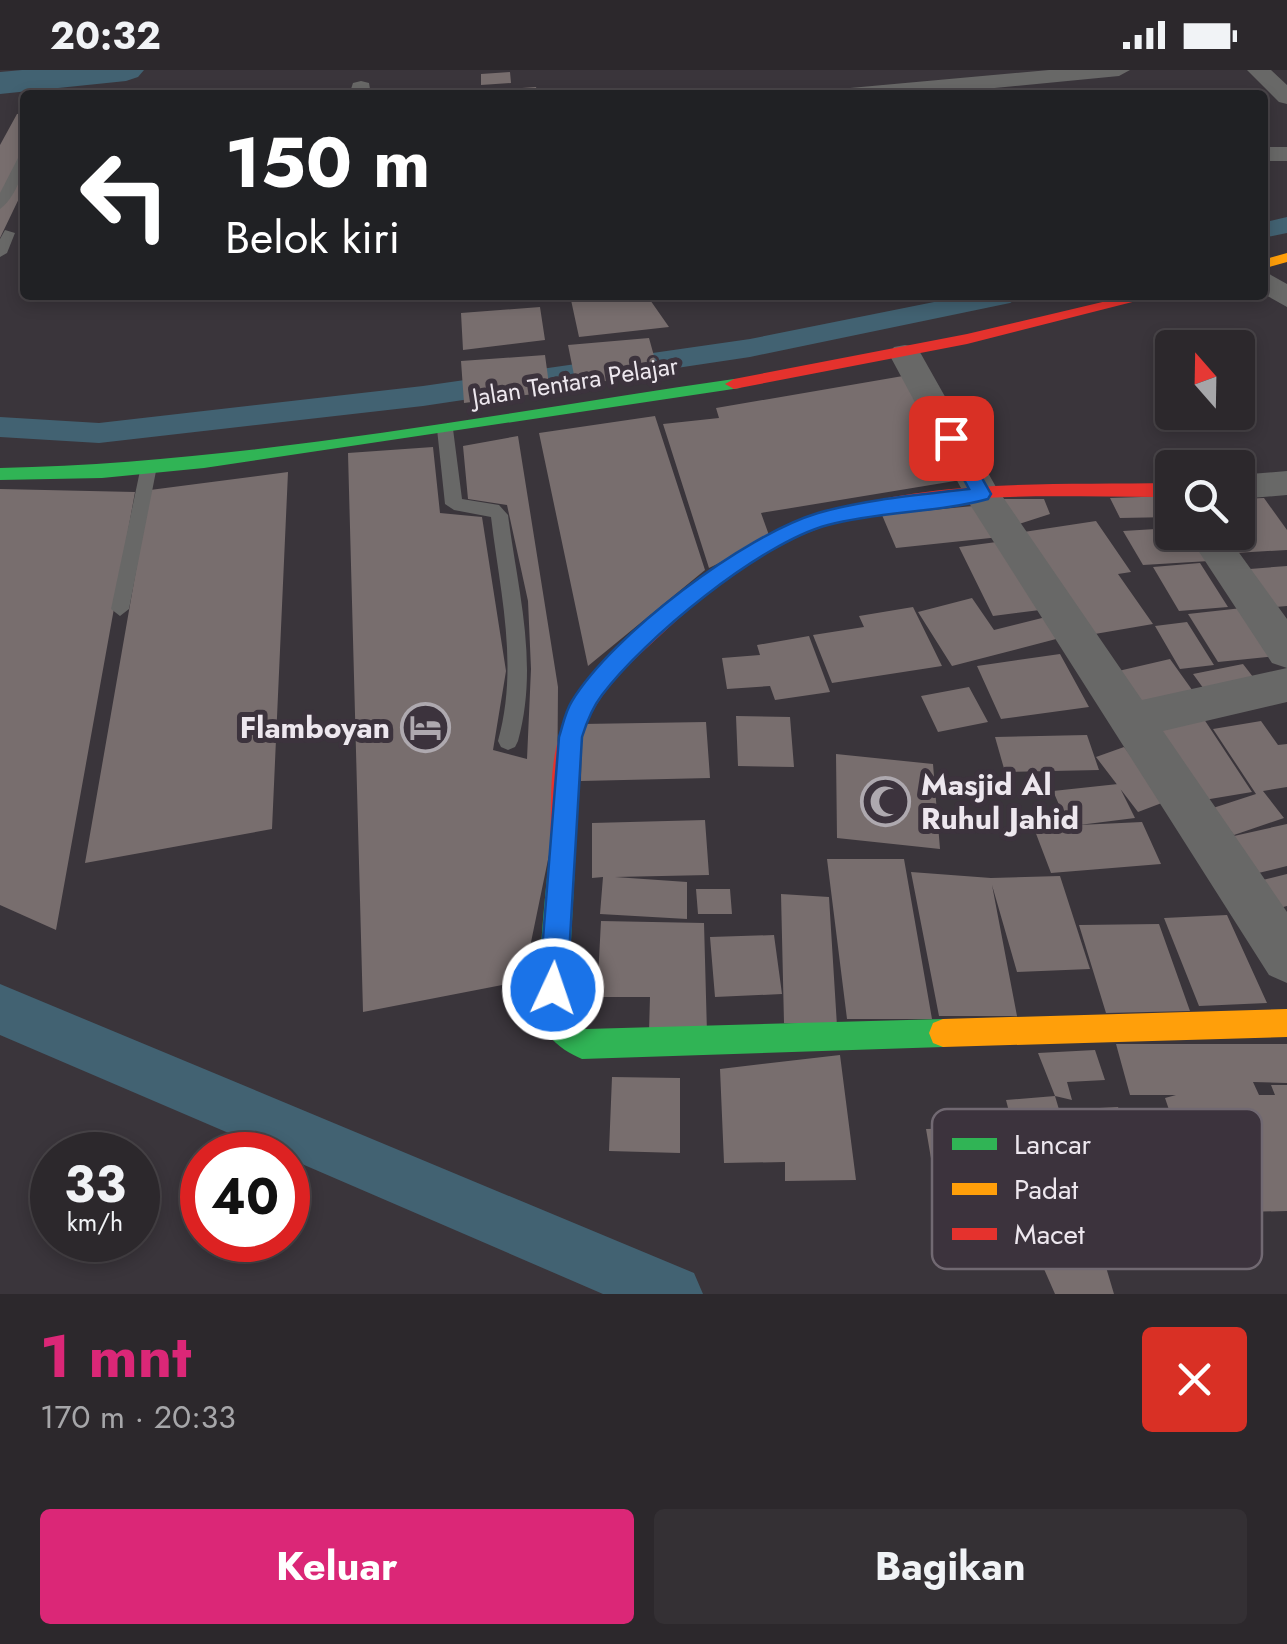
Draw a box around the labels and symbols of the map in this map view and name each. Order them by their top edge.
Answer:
north arrow [1155,330,1255,430]
street label: Jalan Tentara Pelajar [466,347,681,416]
pin [909,396,994,481]
hotel icon: Flamboyan [399,701,451,753]
place label: Flamboyan [240,706,390,749]
place label: Masjid Al Ruhul Jahid [921,763,1079,840]
mosque icon: Masjid Al Ruhul Jahid [860,775,912,827]
position arrow [501,937,605,1041]
legend [932,1109,1262,1269]
text: Lancar [1014,1124,1092,1165]
speed limit sign: 40 [180,1132,310,1262]
text: Padat [1014,1169,1078,1210]
text: Macet [1014,1214,1085,1255]

